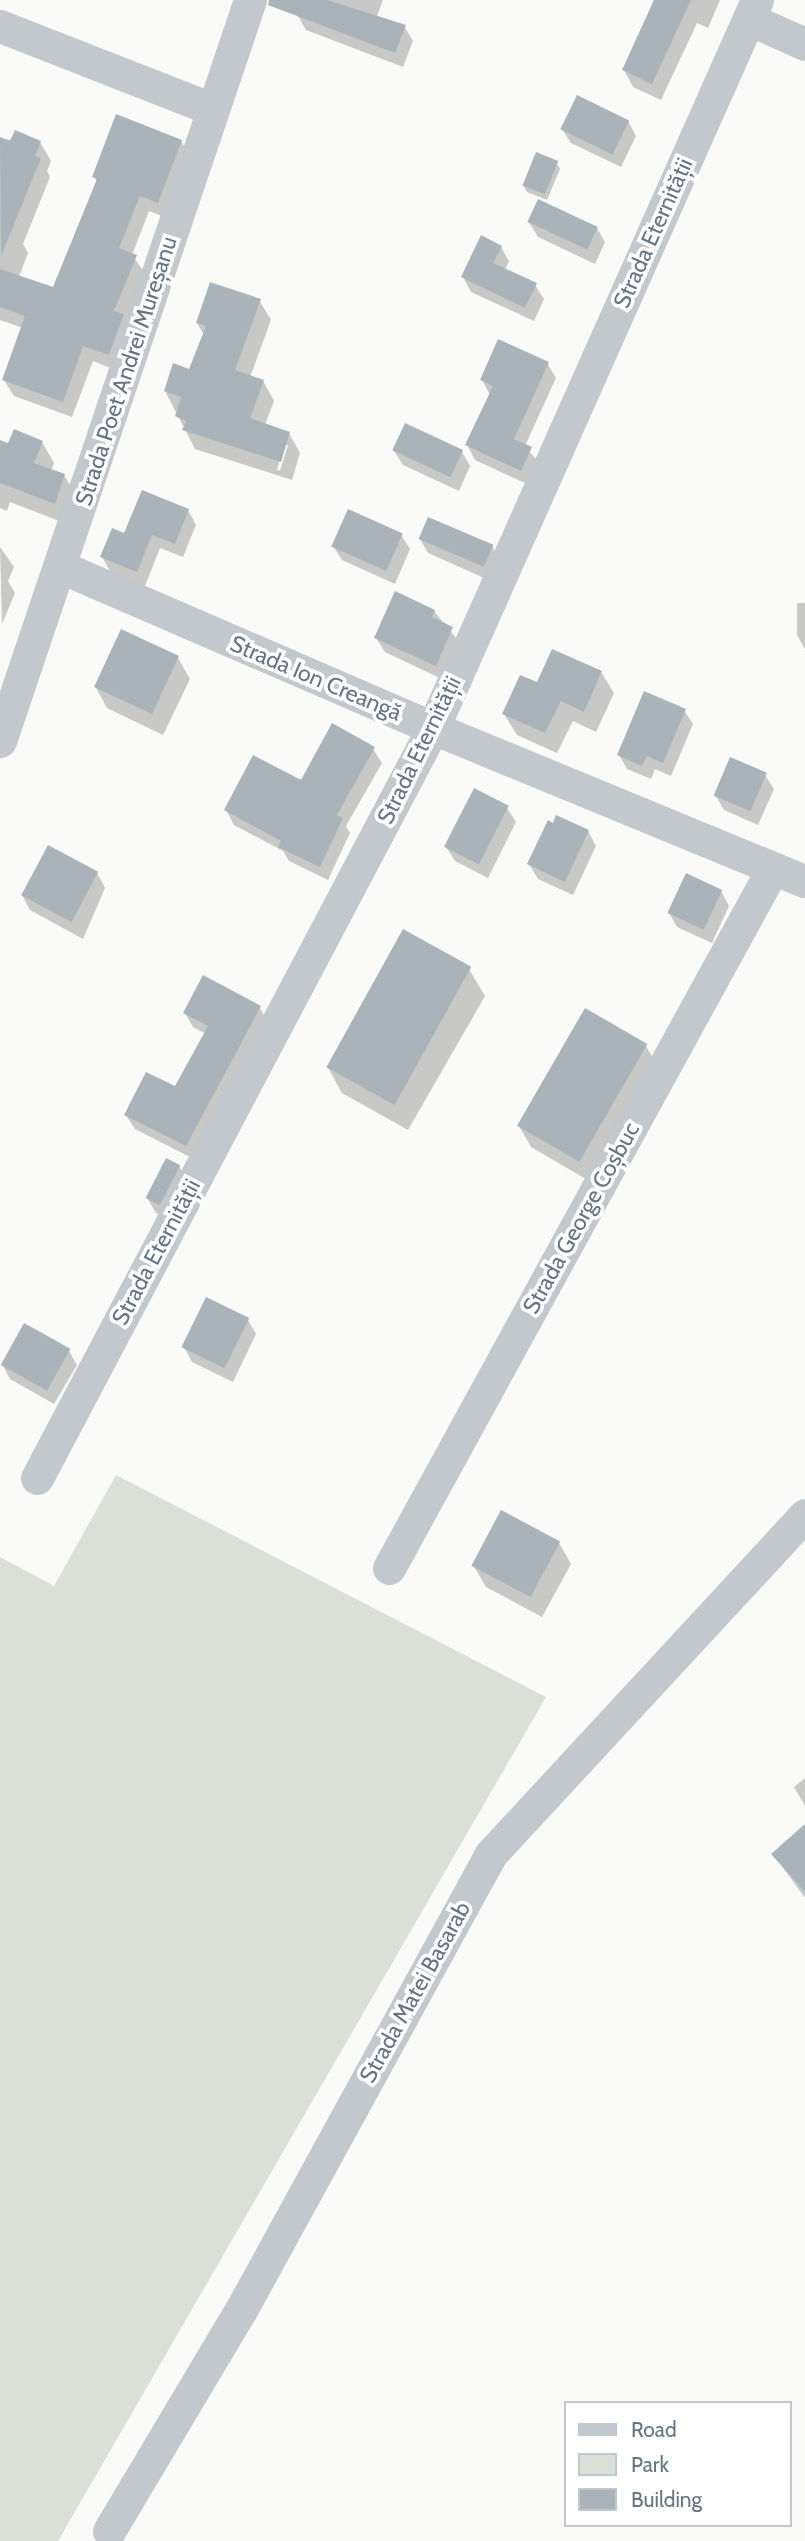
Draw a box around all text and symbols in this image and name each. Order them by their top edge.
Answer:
street label: Strada Eternității [608,154,698,312]
street label: Strada Poet Andrei Mureșanu [69,233,183,509]
street label: Strada Ion Creangă [226,629,406,727]
street label: Strada Eternității [371,672,467,828]
street label: Strada George Coșbuc [517,1117,645,1319]
street label: Strada Eternității [106,1174,206,1330]
street label: Strada Matei Basarab [354,1897,476,2087]
legend [564,2401,791,2527]
text: Road [631,2417,677,2442]
text: Park [631,2452,669,2477]
text: Building [631,2487,702,2512]

